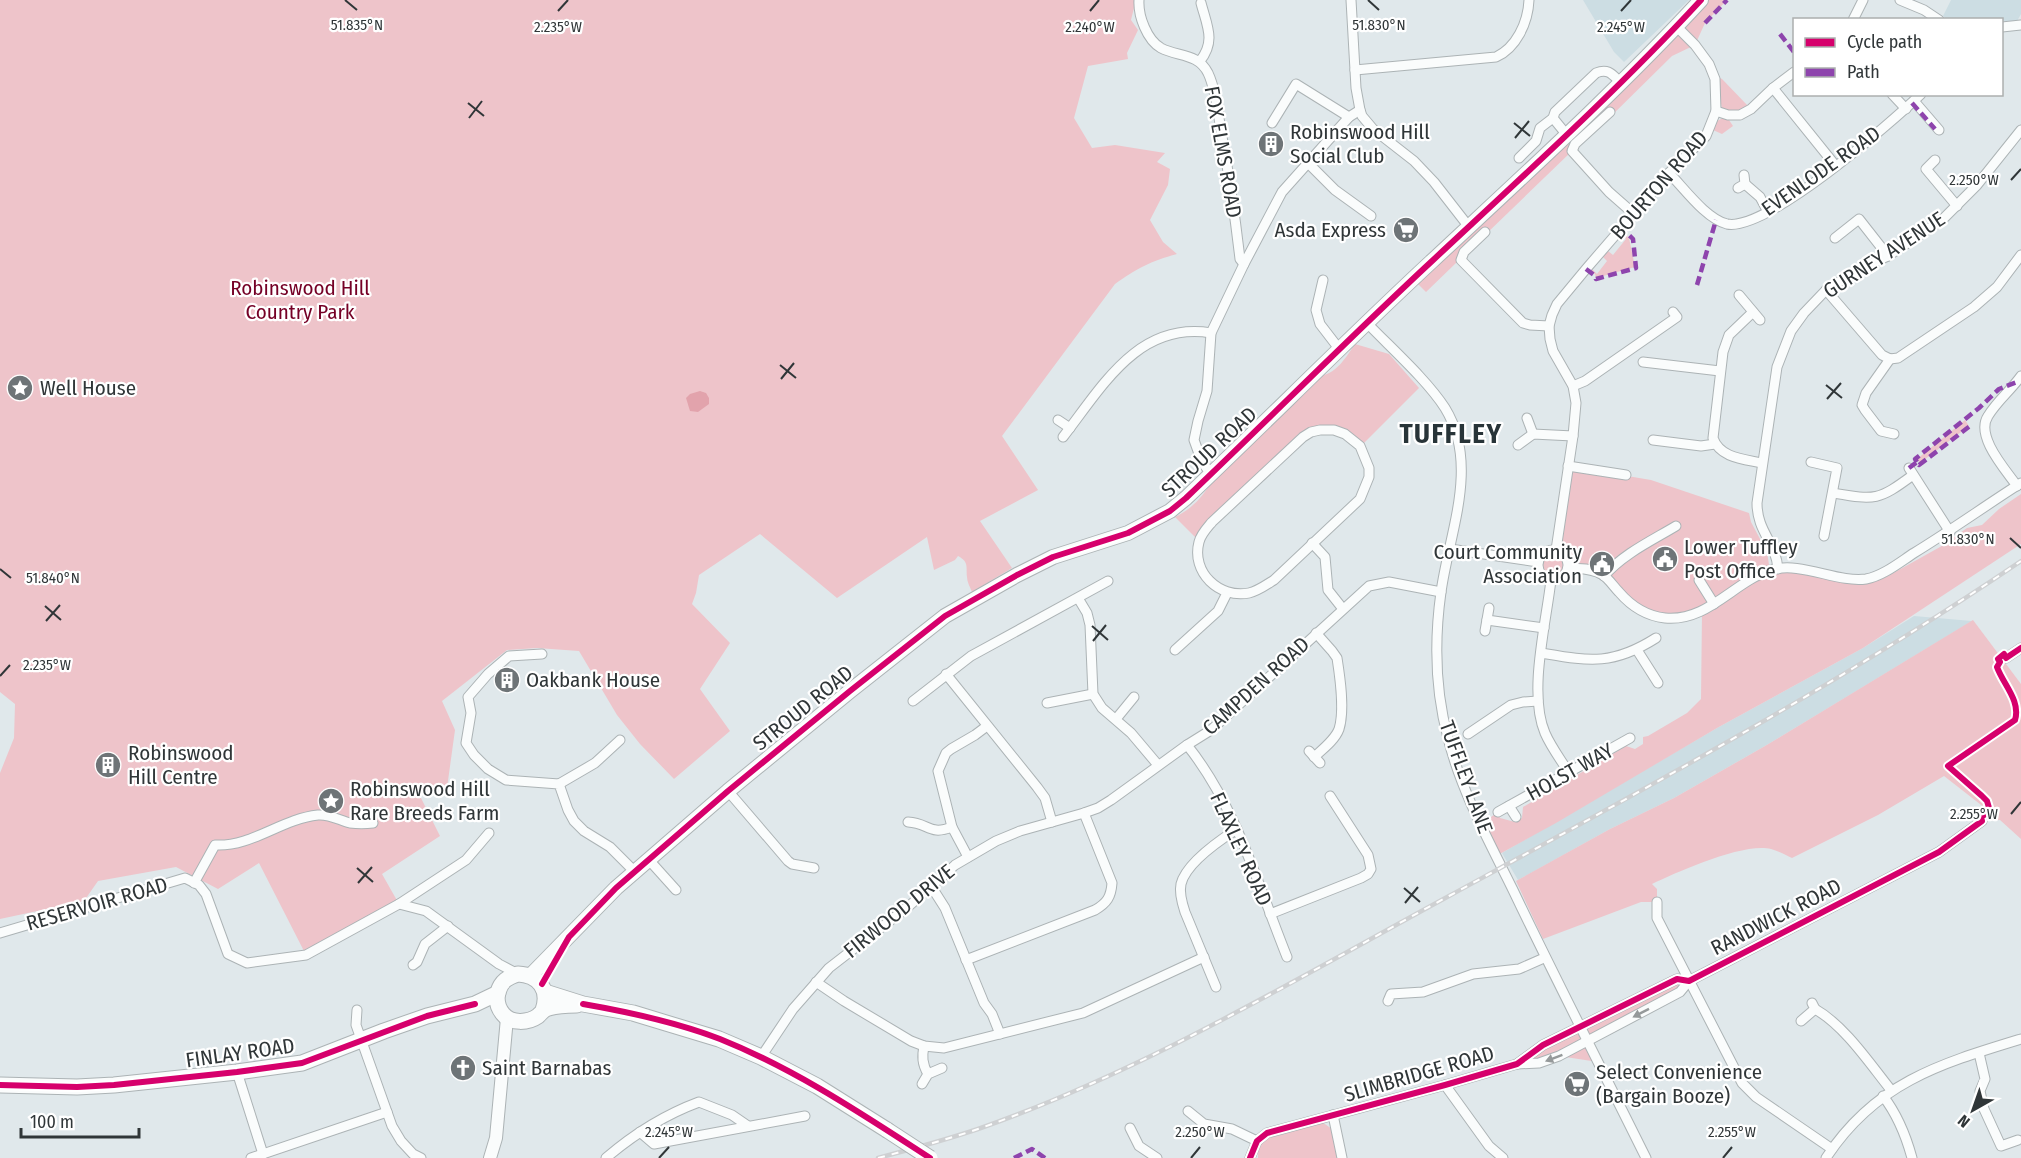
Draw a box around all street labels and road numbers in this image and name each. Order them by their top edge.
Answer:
street label: FOX ELMS ROAD [1199,84,1247,220]
street label: EVENLODE ROAD [1757,120,1885,222]
street label: BOURTON ROAD [1605,125,1713,245]
street label: GURNEY AVENUE [1818,206,1950,304]
street label: STROUD ROAD [1156,401,1262,503]
street label: CAMPDEN ROAD [1197,631,1315,741]
street label: STROUD ROAD [748,660,858,756]
street label: TUFFLEY LANE [1434,717,1498,837]
street label: HOLST WAY [1522,737,1619,807]
street label: FLAXLEY ROAD [1204,788,1278,910]
street label: FIRWOOD DRIVE [838,858,960,964]
street label: RESERVOIR ROAD [23,871,171,937]
street label: RANDWICK ROAD [1706,873,1846,961]
street label: FINLAY ROAD [184,1032,296,1074]
street label: SLIMBRIDGE ROAD [1341,1040,1497,1108]

